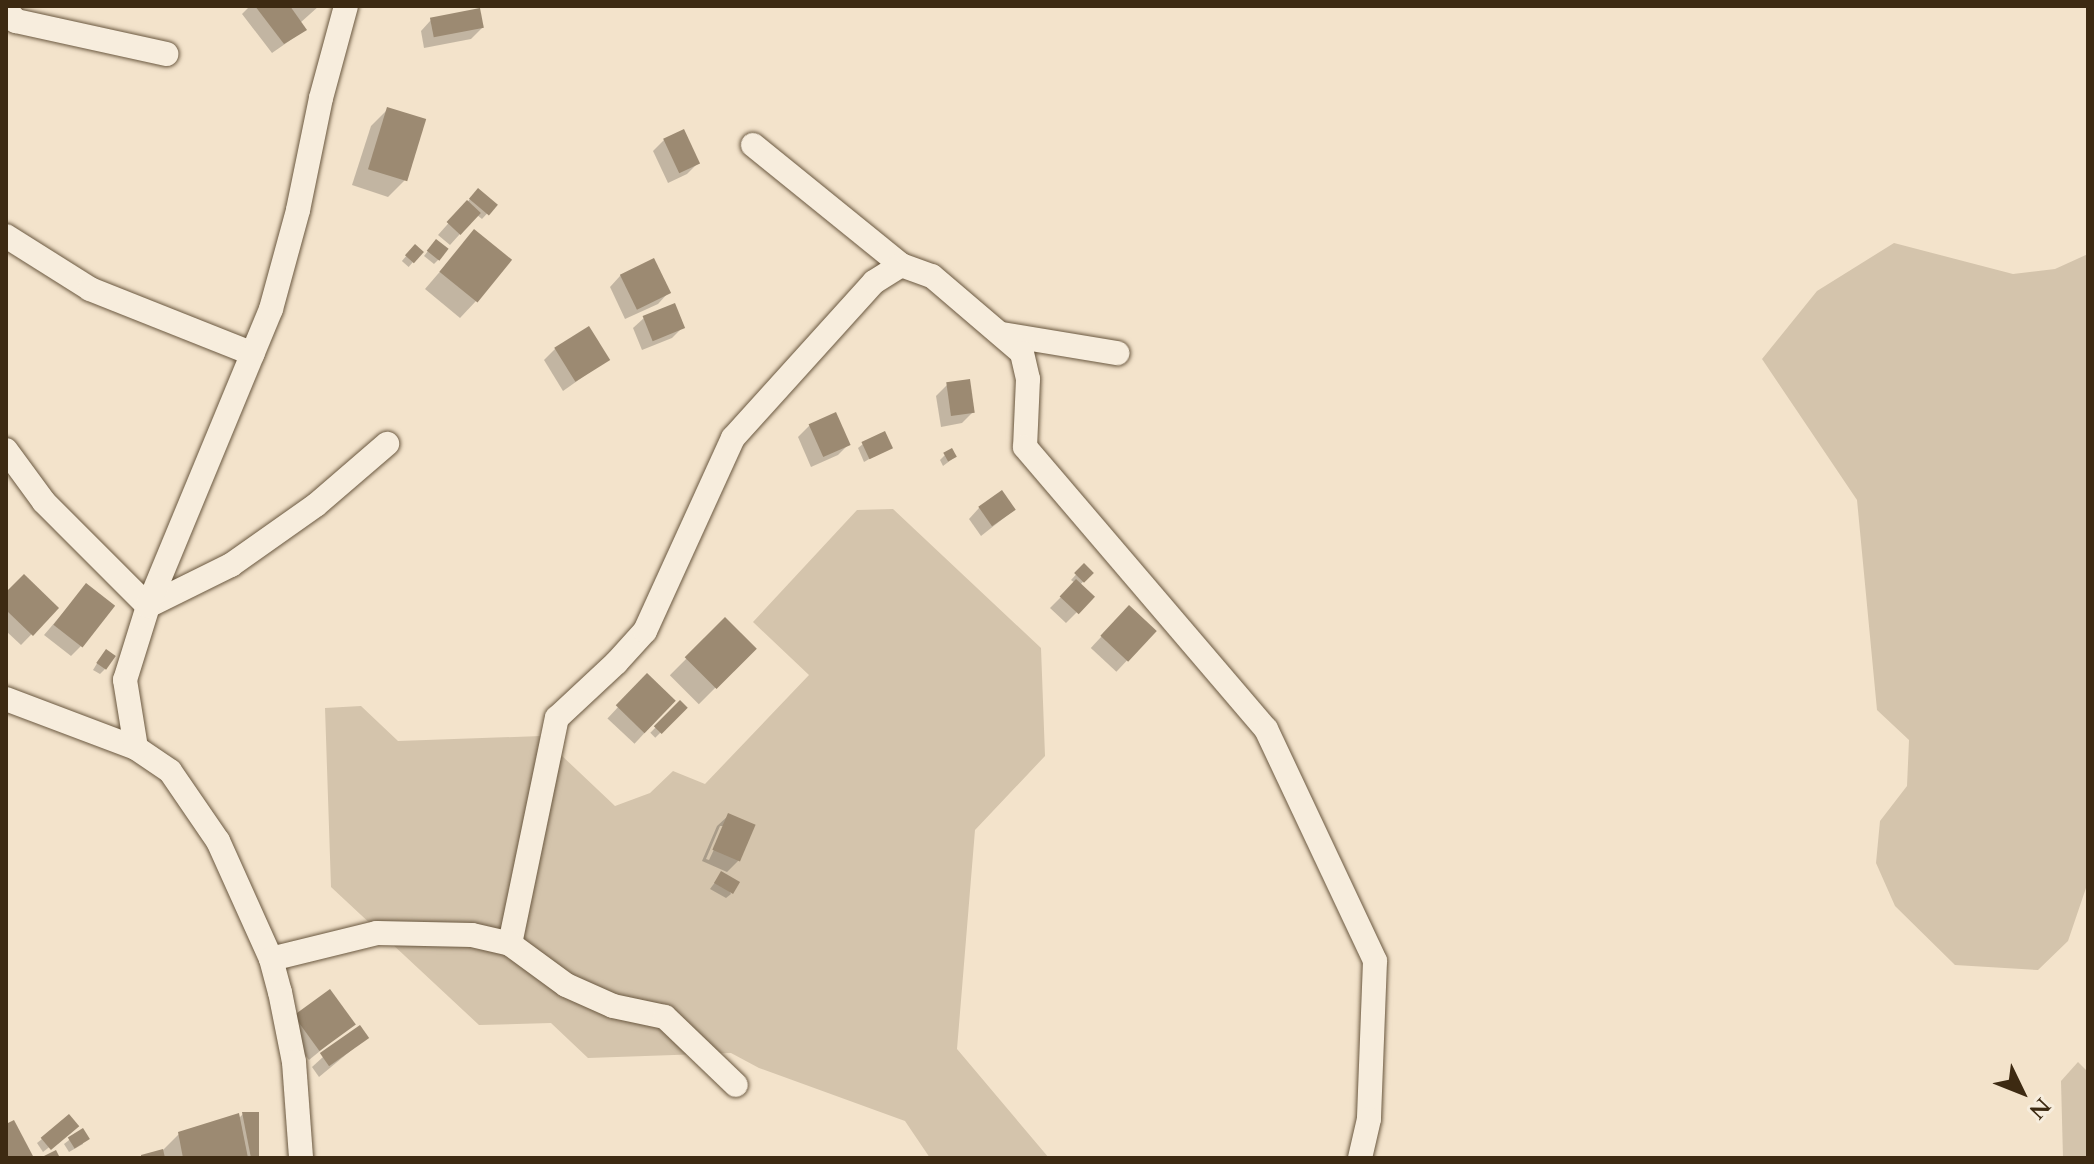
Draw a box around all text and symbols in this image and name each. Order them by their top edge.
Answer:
north arrow [1982,1052,2062,1132]
text: N [2022,1091,2057,1126]

